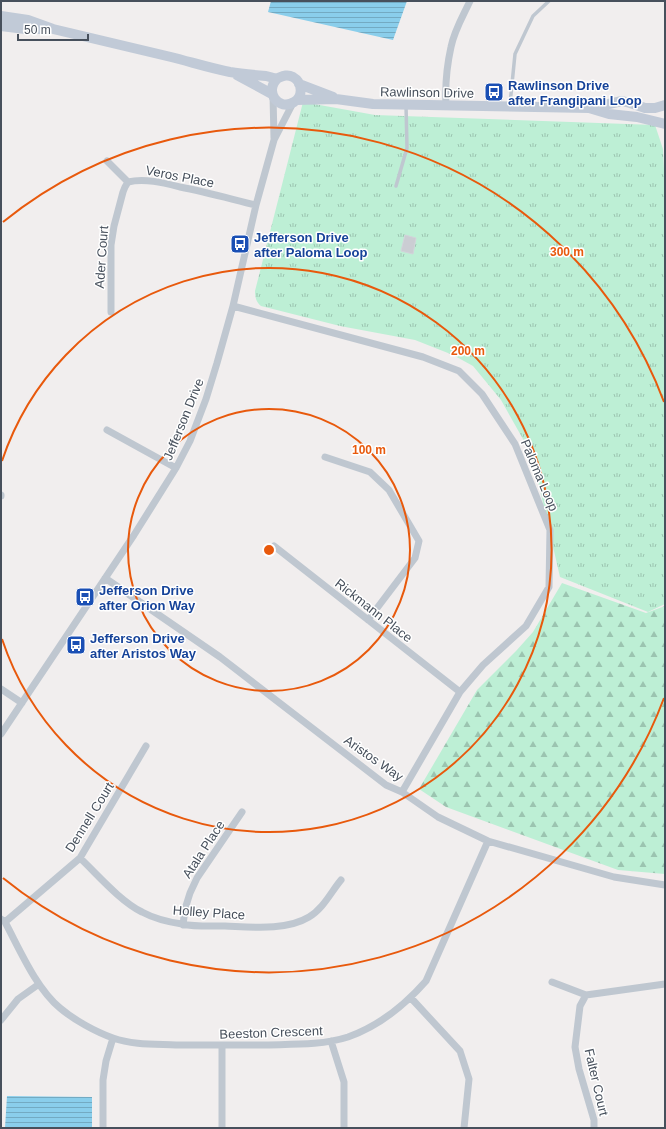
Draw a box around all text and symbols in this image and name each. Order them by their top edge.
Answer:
scale bar [18,16,88,42]
text: 50 m [24,23,51,37]
place label: Rawlinson Drive after Frangipani Loop [508,78,642,108]
bus stop icon: Rawlinson Drive after Frangipani Loop [483,81,505,103]
street label: Rawlinson Drive [380,84,474,101]
street label: Veros Place [144,163,215,190]
street label: Ader Court [92,225,111,289]
place label: Jefferson Drive after Paloma Loop [254,230,367,260]
bus stop icon: Jefferson Drive after Paloma Loop [229,233,251,255]
text: 300 m [550,245,584,259]
text: 200 m [451,344,485,358]
street label: Jefferson Drive [160,376,207,462]
street label: Paloma Loop [518,437,561,513]
text: 100 m [352,443,386,457]
centre of rings [262,543,276,557]
street label: Rickmann Place [332,576,415,645]
place label: Jefferson Drive after Orion Way [99,583,196,613]
bus stop icon: Jefferson Drive after Orion Way [74,586,96,608]
place label: Jefferson Drive after Aristos Way [90,631,197,661]
bus stop icon: Jefferson Drive after Aristos Way [65,634,87,656]
street label: Aristos Way [341,733,407,785]
street label: Dennell Court [62,779,117,855]
street label: Atala Place [179,818,228,881]
street label: Holley Place [172,902,246,923]
street label: Beeston Crescent [219,1023,323,1042]
street label: Falter Court [581,1047,612,1118]

